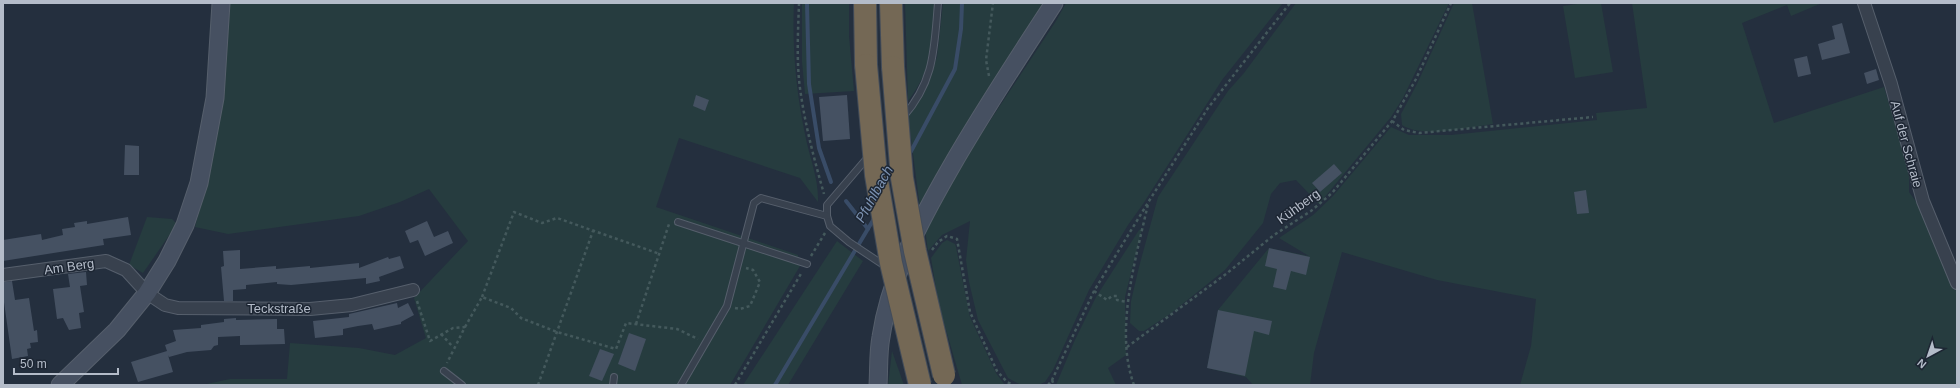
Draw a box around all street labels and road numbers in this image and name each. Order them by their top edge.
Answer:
street label: Auf der Schraie [1888,99,1925,189]
street label: Kühberg [1274,186,1323,227]
street label: Am Berg [43,256,95,277]
street label: Teckstraße [247,301,311,316]

